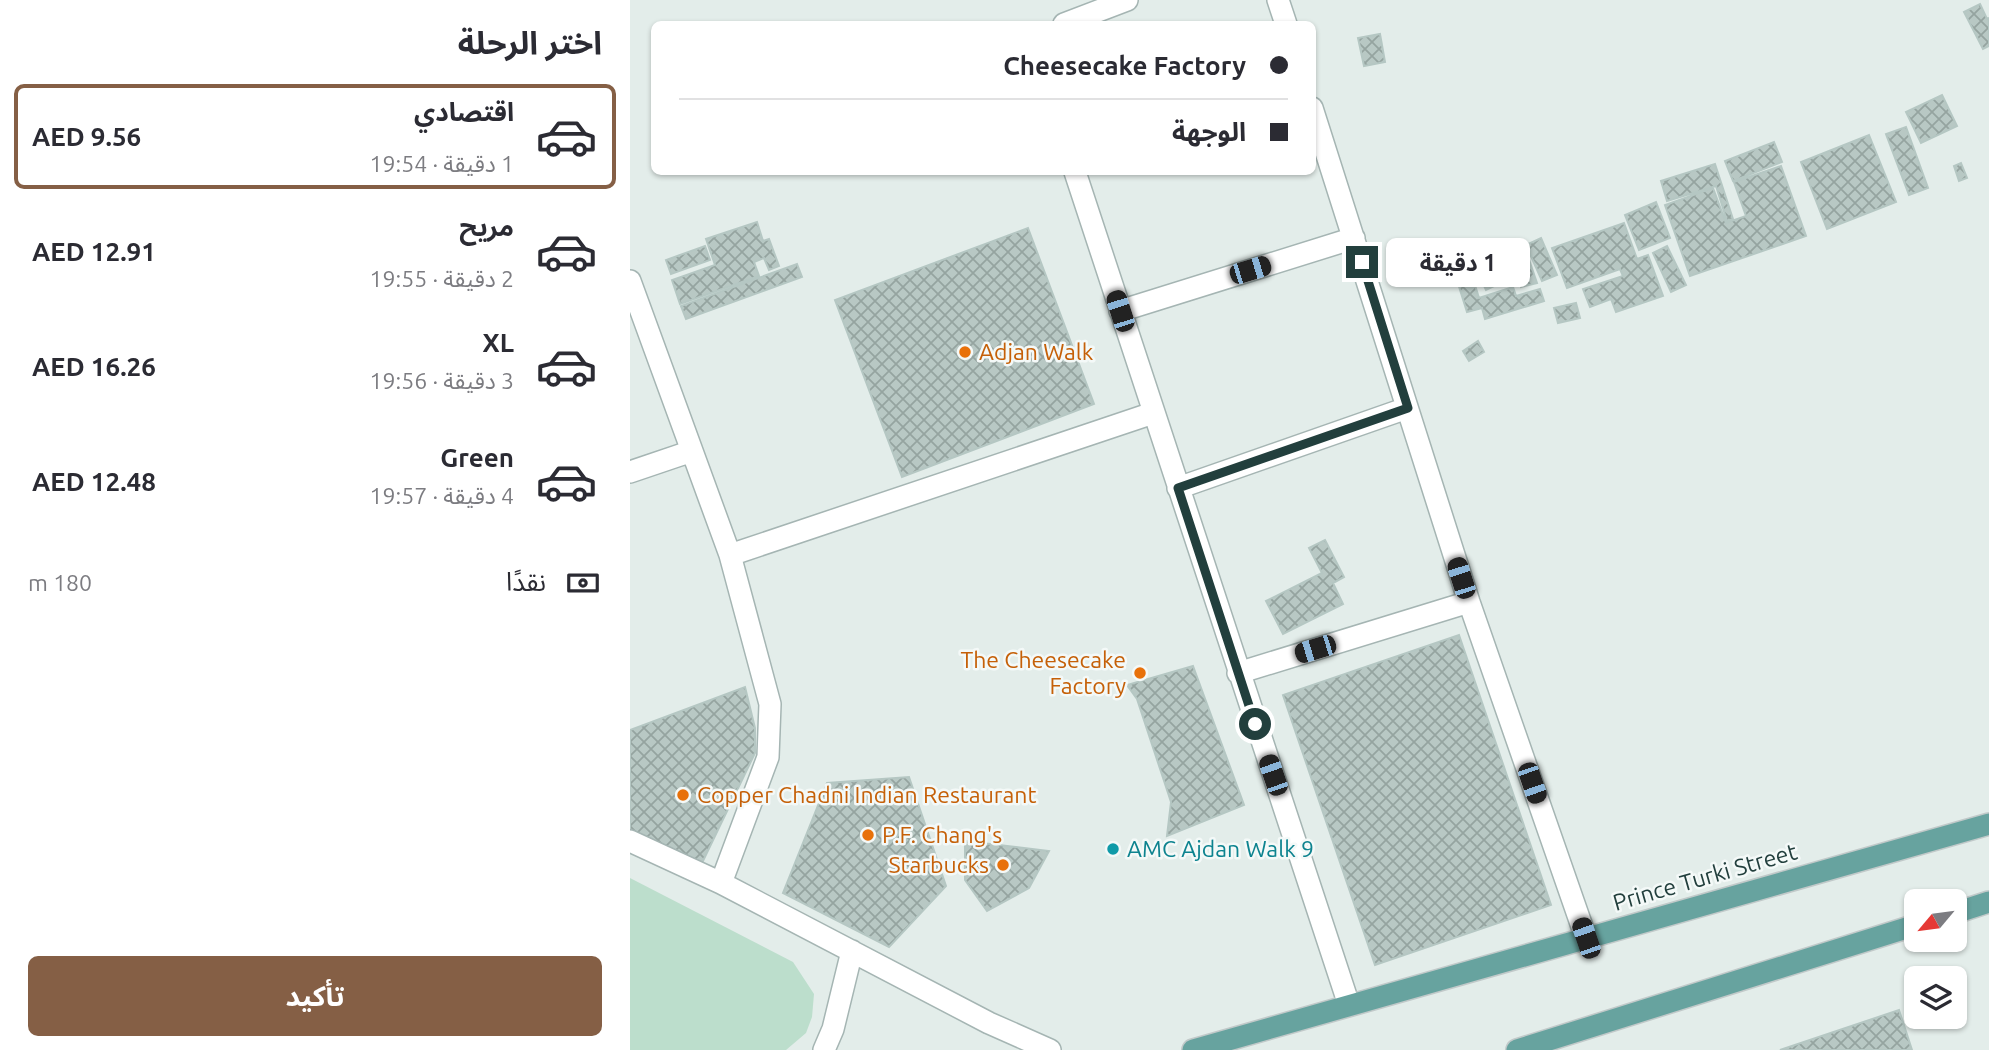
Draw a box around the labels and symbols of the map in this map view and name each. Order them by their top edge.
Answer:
callout: 1 دقيقة [1386,238,1530,286]
route end [1346,246,1378,278]
car [1227,254,1274,286]
car [1104,288,1137,334]
place label: Adjan Walk [979,339,1094,364]
marker: Adjan Walk [957,344,973,360]
car [1445,555,1478,601]
car [1292,633,1339,665]
place label: The Cheesecake Factory [960,647,1126,698]
marker: The Cheesecake Factory [1132,665,1148,681]
route start [1239,708,1271,740]
car [1257,752,1290,798]
car [1516,760,1549,806]
place label: Copper Chadni Indian Restaurant [697,782,1037,807]
marker: Copper Chadni Indian Restaurant [675,787,691,803]
place label: P.F. Chang's [882,822,1002,847]
marker: P.F. Chang's [860,827,876,843]
place label: AMC Ajdan Walk 9 [1127,836,1314,861]
street label: Prince Turki Street [1610,838,1800,915]
marker: AMC Ajdan Walk 9 [1105,841,1121,857]
place label: Starbucks [889,852,989,877]
marker: Starbucks [995,857,1011,873]
north arrow [1904,889,1967,952]
car [1570,915,1603,961]

